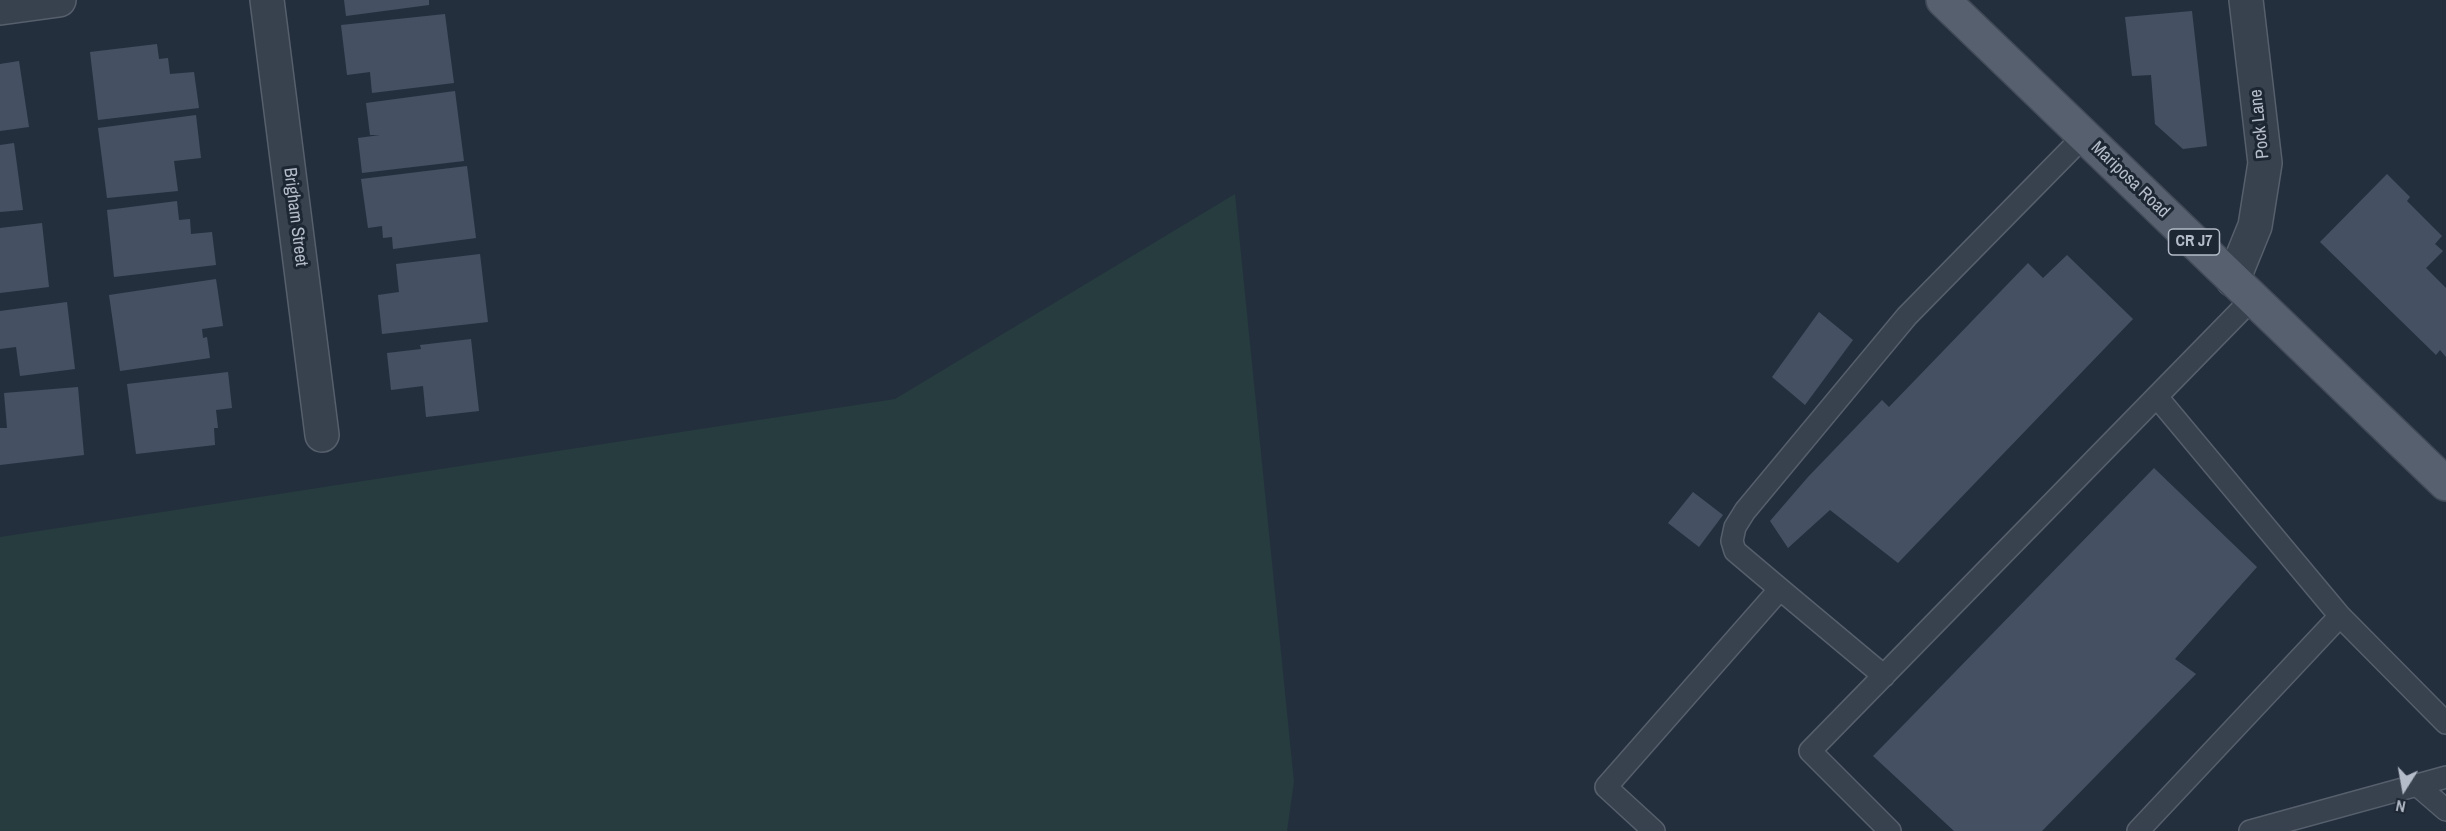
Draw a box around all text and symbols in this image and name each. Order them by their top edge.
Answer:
street label: Pock Lane [2246,88,2274,160]
street label: Mariposa Road [2086,137,2174,223]
street label: Brigham Street [278,166,312,268]
road number: CR J7 [2168,229,2220,255]
north arrow [2374,759,2434,819]
text: N [2394,795,2407,818]

